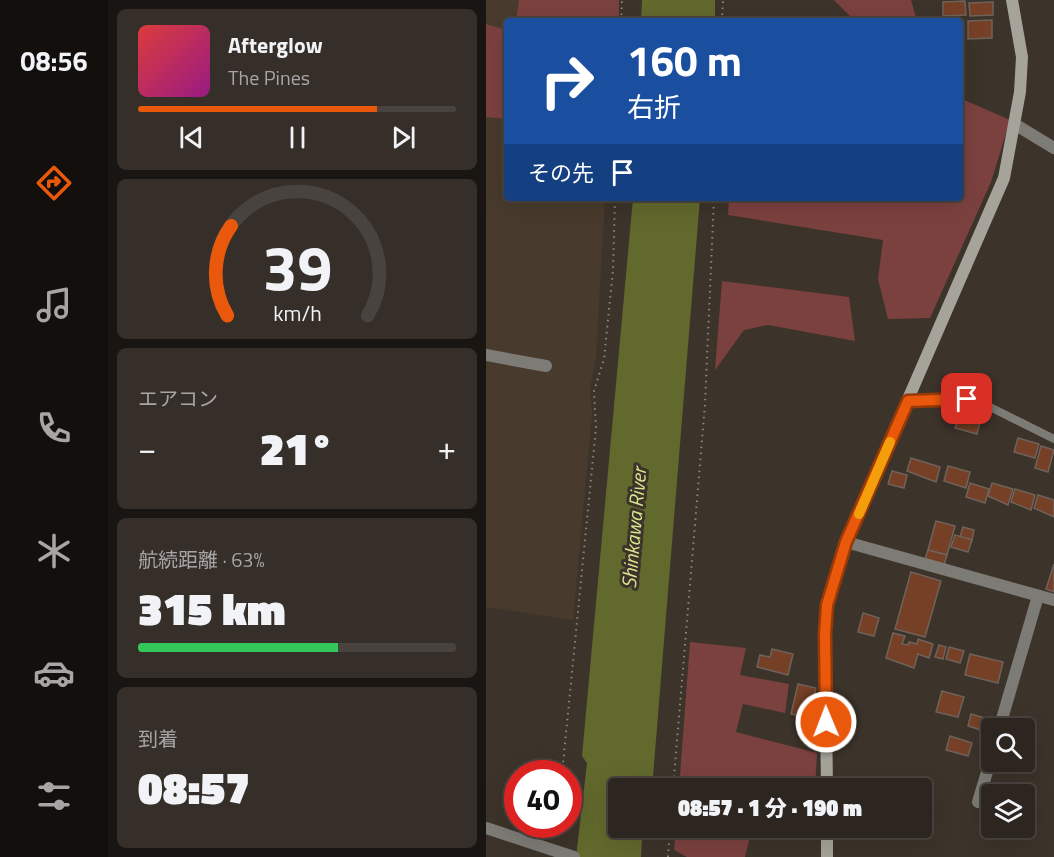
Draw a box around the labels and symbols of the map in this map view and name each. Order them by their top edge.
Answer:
pin [941,373,992,424]
water label: Shinkawa River [613,464,654,590]
position arrow [794,690,858,754]
speed limit sign: 40 [504,760,582,838]

